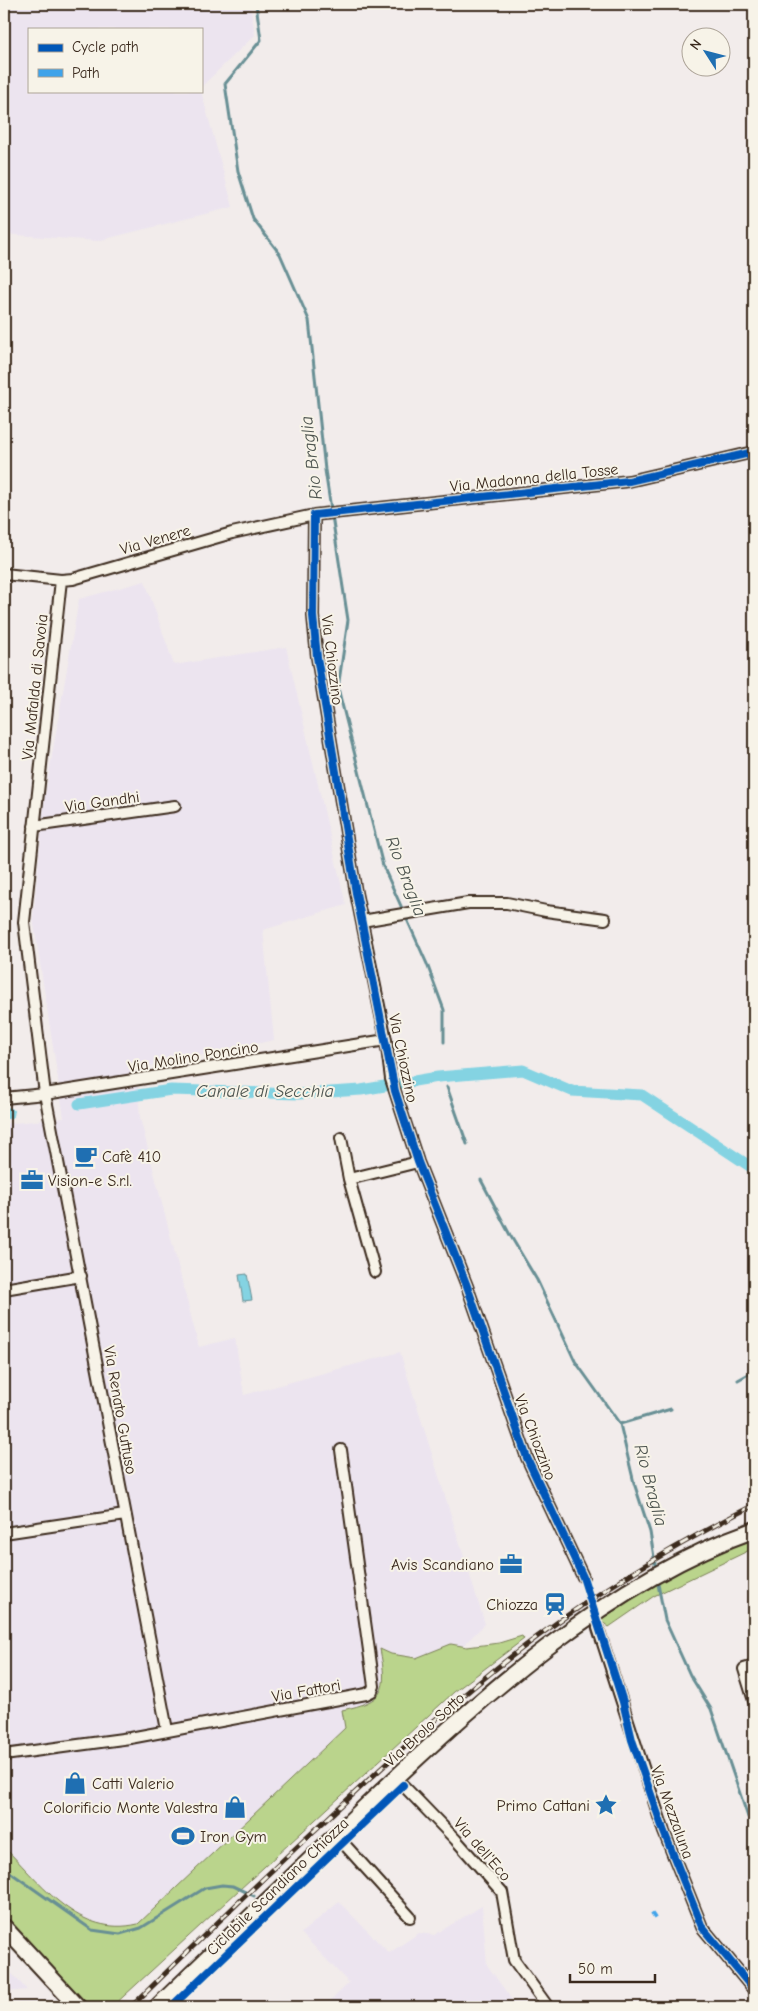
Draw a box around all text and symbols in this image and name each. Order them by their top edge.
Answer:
legend [28,28,202,92]
north arrow [680,28,730,78]
text: N [686,36,705,53]
text: Cycle path [72,38,139,56]
text: Path [72,64,100,82]
water label: Rio Braglia [296,415,327,501]
street label: Via Madonna della Tosse [449,460,619,496]
street label: Via Venere [118,521,193,559]
street label: Via Mafalda di Savoia [18,613,52,761]
street label: Via Chiozzino [318,614,346,706]
street label: Via Gandhi [64,788,141,816]
water label: Rio Braglia [381,833,430,919]
street label: Via Chiozzino [385,1012,421,1104]
street label: Via Molino Poncino [127,1038,260,1076]
water label: Canale di Secchia [196,1081,334,1102]
cafe icon: Cafè 410 [73,1143,99,1169]
place label: Cafè 410 [102,1148,161,1166]
office icon: Vision-e S.r.l. [19,1167,45,1193]
place label: Vision-e S.r.l. [48,1172,132,1190]
street label: Via Renato Guttuso [100,1344,140,1476]
street label: Via Chiozzino [510,1392,560,1483]
water label: Rio Braglia [630,1442,672,1528]
office icon: Avis Scandiano [498,1551,524,1577]
place label: Avis Scandiano [391,1556,494,1574]
station icon: Chiozza [542,1591,568,1617]
place label: Chiozza [486,1596,538,1614]
street label: Via Fattori [270,1676,342,1706]
street label: Via Brolo Sotto [381,1689,469,1771]
street label: Via Mezzaluna [647,1763,697,1861]
shop icon: Catti Valerio [62,1770,88,1796]
place label: Catti Valerio [92,1775,174,1793]
place icon: Primo Cattani [593,1792,619,1818]
shop icon: Colorificio Monte Valestra [222,1794,248,1820]
place label: Primo Cattani [497,1797,590,1815]
place label: Colorificio Monte Valestra [43,1799,218,1817]
street label: Ciclabile Scandiano Chiozza [203,1814,352,1959]
street label: Via dell'Eco [450,1814,515,1885]
sports icon: Iron Gym [170,1823,196,1849]
place label: Iron Gym [200,1828,267,1846]
scale bar [570,1951,656,1983]
text: 50 m [578,1960,613,1978]

